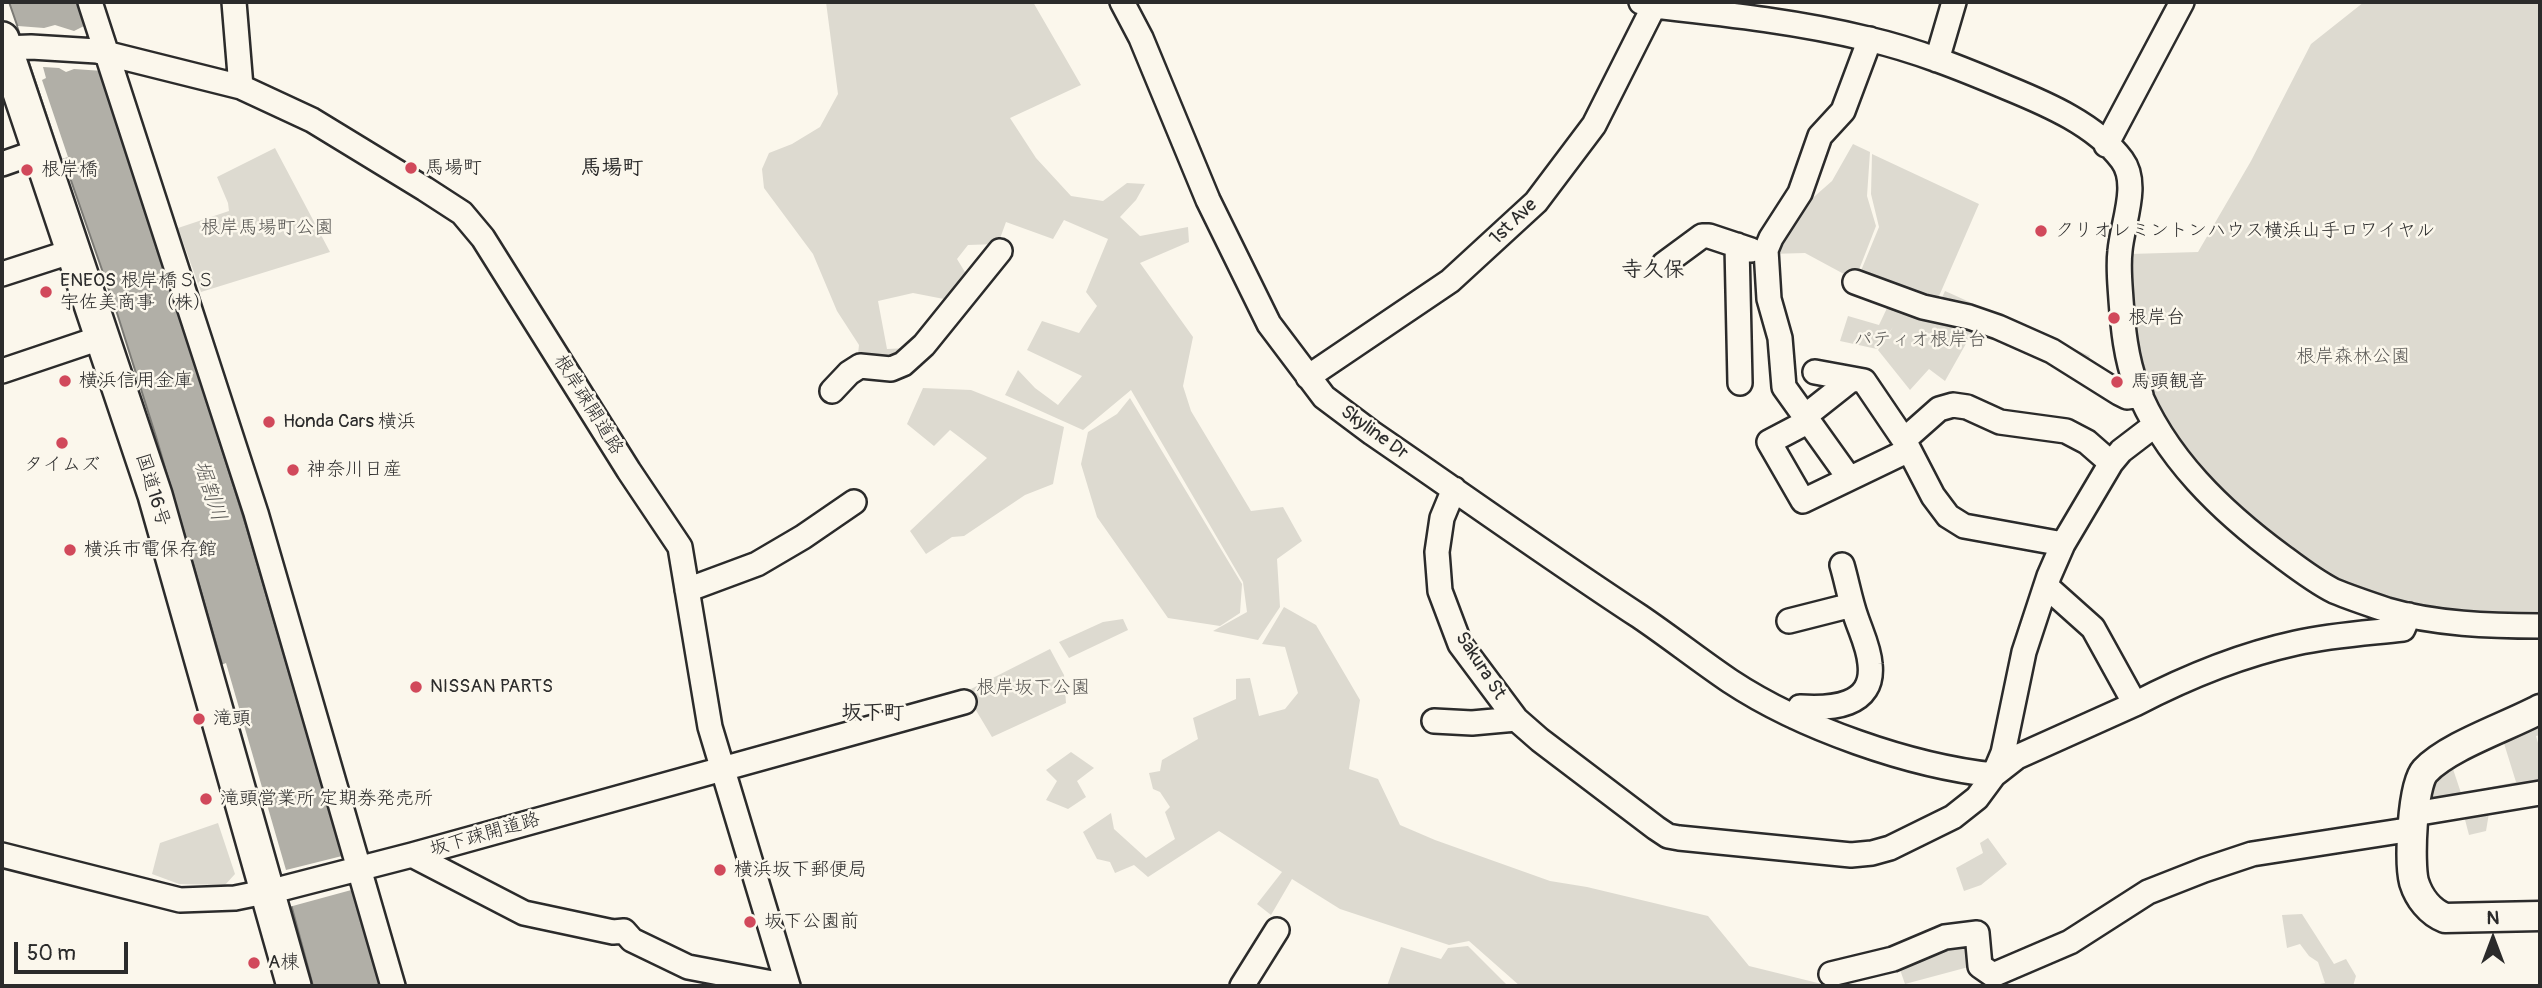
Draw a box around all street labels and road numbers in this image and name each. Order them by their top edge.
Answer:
street label: 1st Ave [1486,194,1542,250]
street label: 根岸疎開道路 [548,351,628,459]
street label: Skyline Dr [1336,401,1412,465]
street label: 国道16号 [130,451,174,529]
street label: Sakura St [1450,628,1510,704]
street label: 坂下疎開道路 [427,808,543,862]

